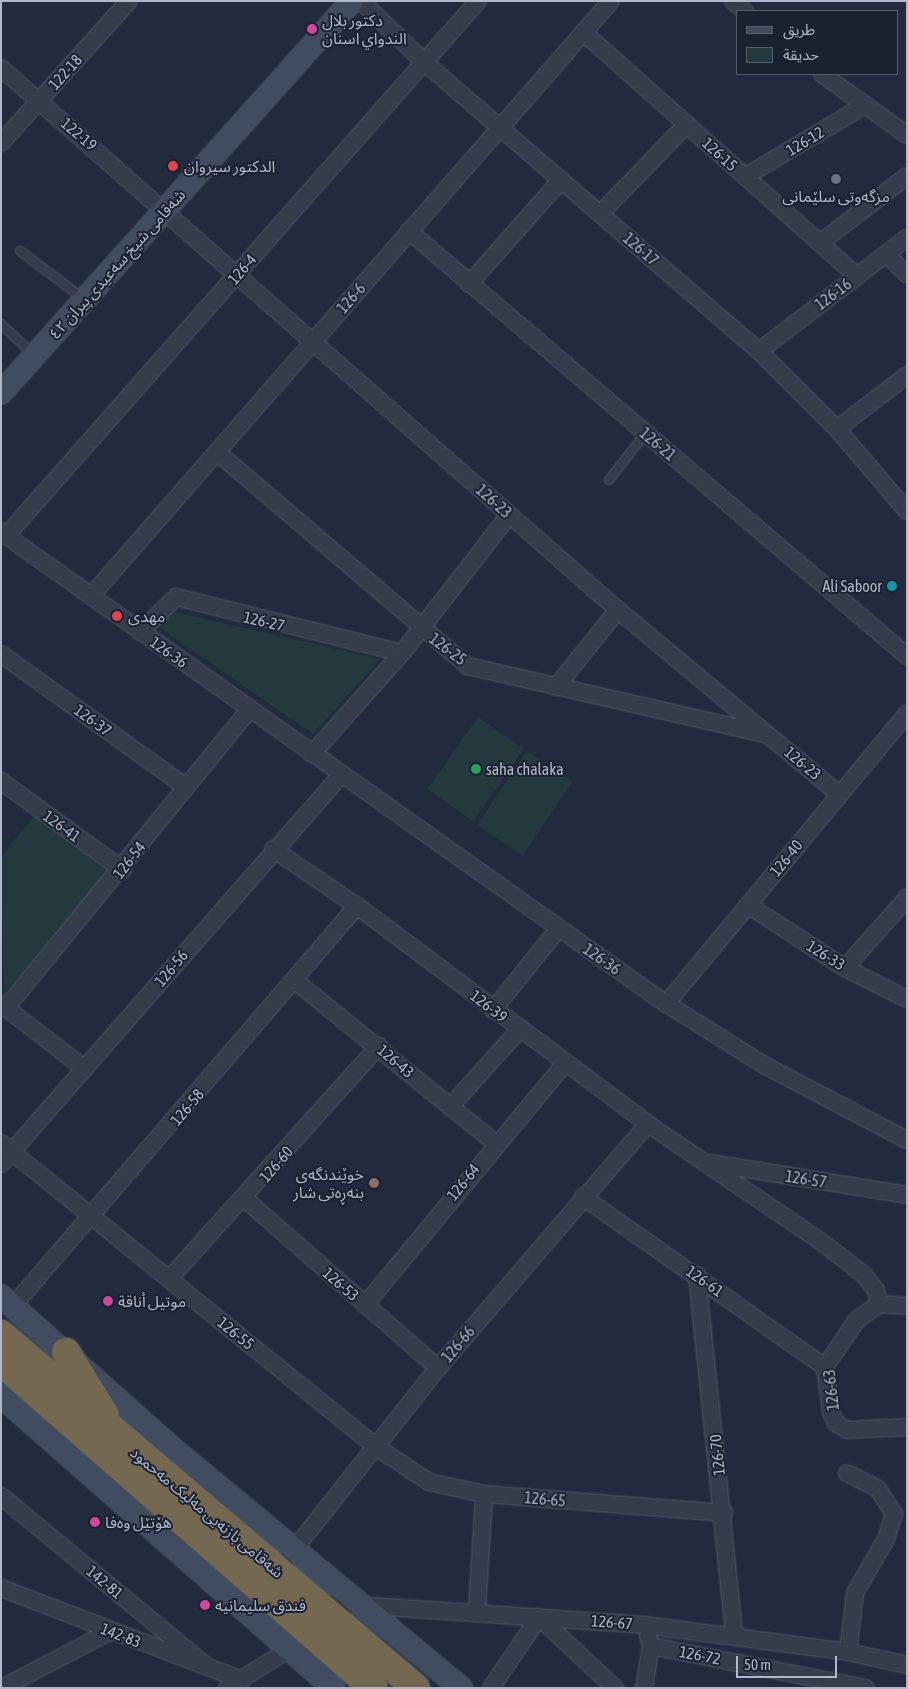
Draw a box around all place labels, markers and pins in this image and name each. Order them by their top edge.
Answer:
place label: دكتور بلال الندواي اسنان [322,10,407,48]
marker: دكتور بلال الندواي اسنان [306,23,318,35]
place label: الدكتور سيروان [184,156,275,176]
marker: الدكتور سيروان [166,159,180,173]
marker: مزگەوتی سلێمانی [830,173,842,185]
place label: مزگەوتی سلێمانی [782,186,890,206]
place label: Ali Saboor [823,576,882,596]
marker: Ali Saboor [886,580,898,592]
place label: مهدی [128,606,165,626]
marker: مهدی [110,609,124,623]
place label: saha chalaka [486,759,564,779]
marker: saha chalaka [470,763,482,775]
place label: خوێندنگەی بنەڕەتی شار [293,1164,364,1202]
marker: خوێندنگەی بنەڕەتی شار [368,1177,380,1189]
place label: موتيل أناقة [118,1291,186,1311]
marker: موتيل أناقة [102,1295,114,1307]
place label: هۆتێل وەفا [105,1512,172,1532]
marker: هۆتێل وەفا [89,1516,101,1528]
place label: فندق سليمانيه [215,1595,306,1615]
marker: فندق سليمانيه [199,1599,211,1611]

